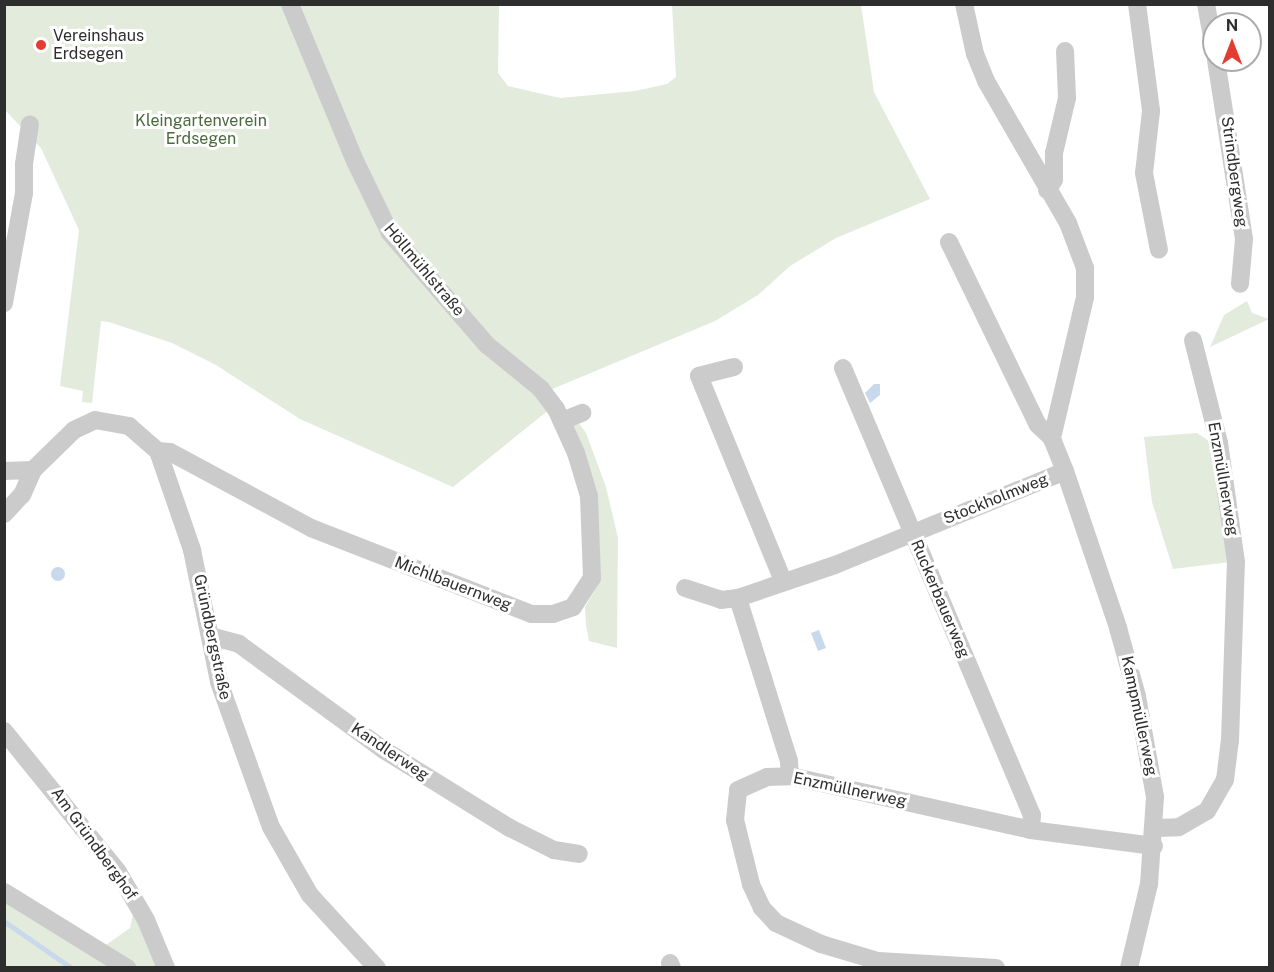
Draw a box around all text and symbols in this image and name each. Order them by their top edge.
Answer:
north arrow [1202,12,1262,72]
text: N [1226,16,1238,35]
place label: Vereinshaus Erdsegen [53,26,144,64]
marker: Vereinshaus Erdsegen [34,38,48,52]
park label: Kleingartenverein Erdsegen [135,111,267,149]
street label: Strindbergweg [1217,115,1251,229]
street label: Höllmühlstraße [380,220,468,320]
street label: Enzmüllnerweg [1204,421,1242,537]
street label: Stockholmweg [941,469,1051,529]
street label: Ruckerbauerweg [906,537,974,661]
street label: Michlbauernweg [392,553,514,615]
street label: Gründbergstraße [189,572,235,702]
street label: Kampmüllerweg [1117,654,1161,778]
street label: Kandlerweg [347,719,433,785]
street label: Enzmüllnerweg [792,769,908,811]
street label: Am Gründberghof [47,784,141,904]

